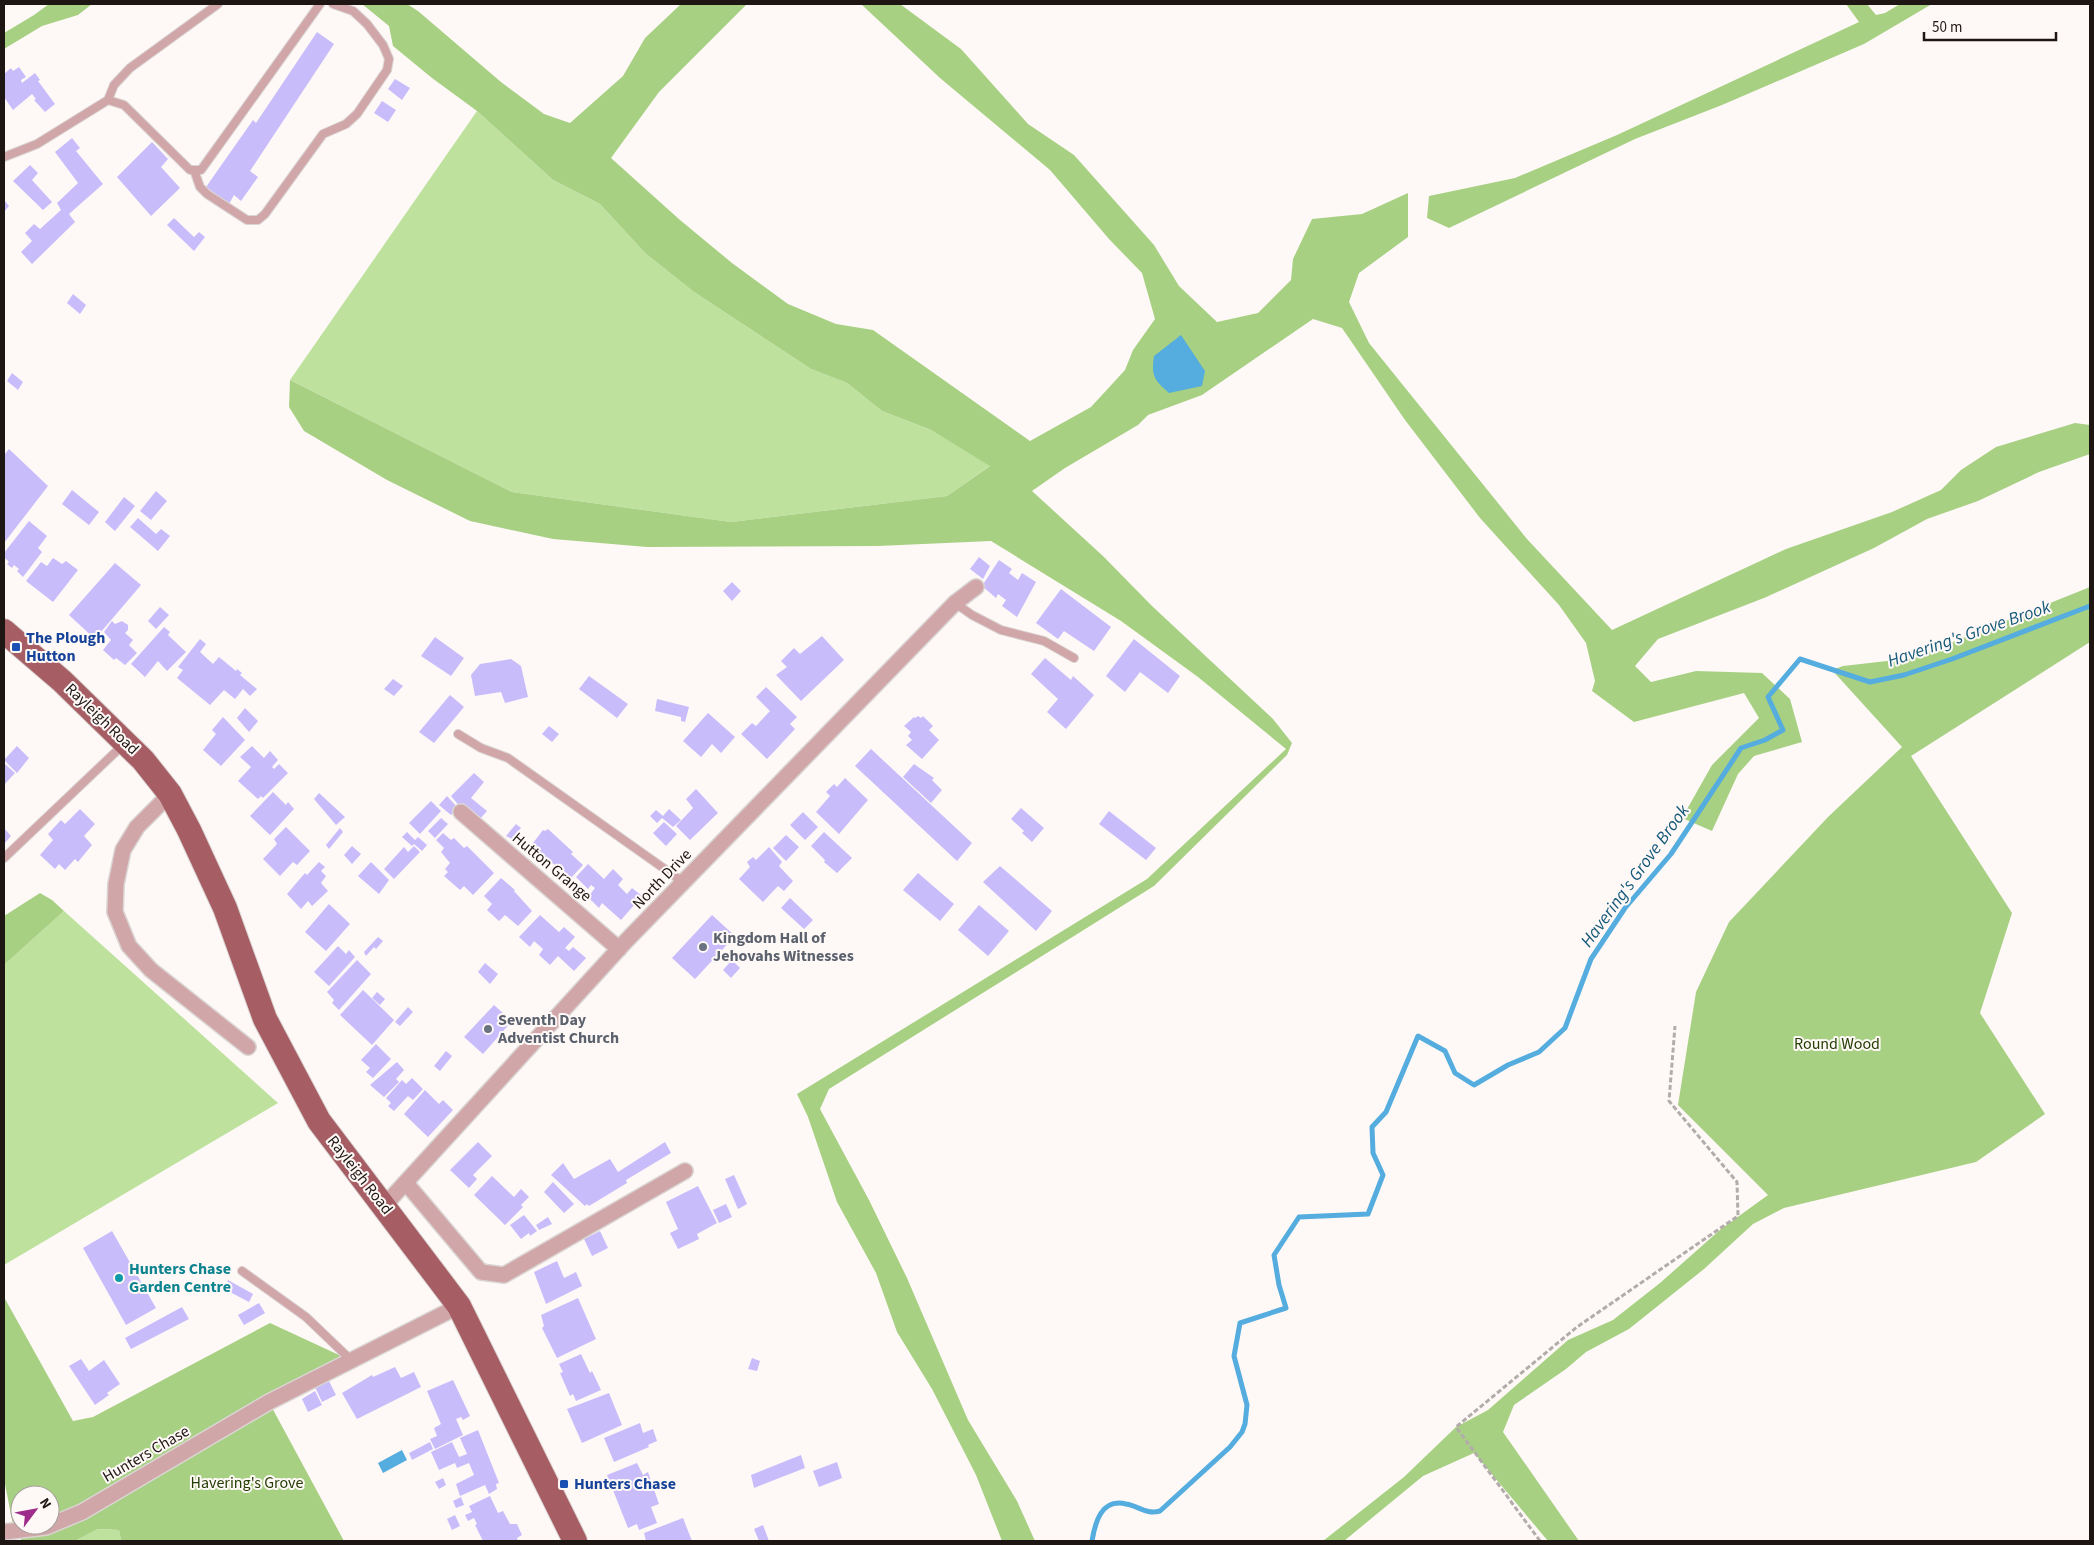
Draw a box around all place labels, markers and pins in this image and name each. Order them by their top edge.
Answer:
place label: The Plough Hutton [26,627,105,667]
marker: The Plough Hutton [10,641,22,653]
place label: Kingdom Hall of Jehovahs Witnesses [713,927,854,967]
marker: Kingdom Hall of Jehovahs Witnesses [697,941,709,953]
place label: Seventh Day Adventist Church [497,1009,619,1049]
marker: Seventh Day Adventist Church [482,1023,494,1035]
place label: Hunters Chase Garden Centre [129,1258,231,1298]
marker: Hunters Chase Garden Centre [113,1272,125,1284]
place label: Hunters Chase [574,1473,676,1495]
marker: Hunters Chase [558,1478,570,1490]

